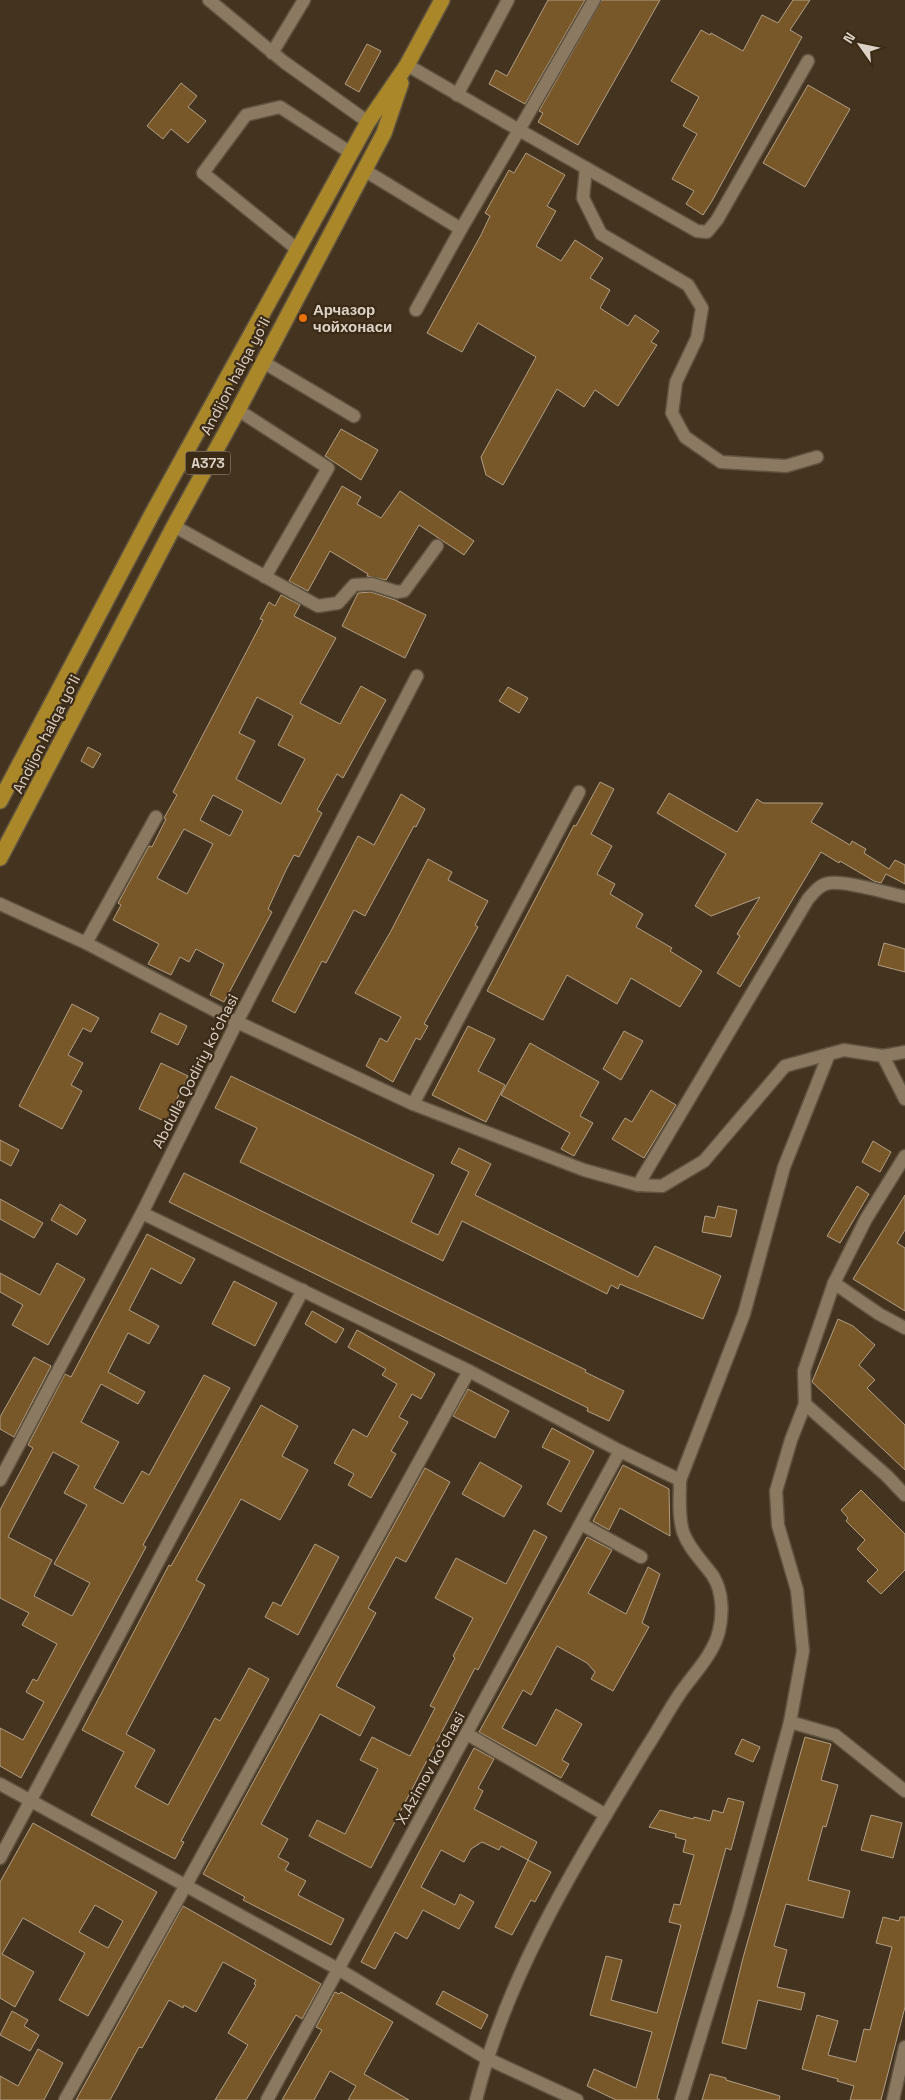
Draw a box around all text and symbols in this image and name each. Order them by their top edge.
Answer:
north arrow [835,20,885,70]
text: N [839,29,859,47]
place label: Арчазор чойхонаси [313,300,392,336]
marker: Арчазор чойхонаси [297,312,309,324]
street label: Andijon halqa yo‘li [196,314,274,438]
road number: A373 [186,452,230,474]
street label: Andijon halqa yo‘li [8,671,84,797]
street label: Abdulla Qodiriy koʻchasi [148,991,242,1151]
street label: X.Azimov koʻchasi [391,1708,469,1828]

